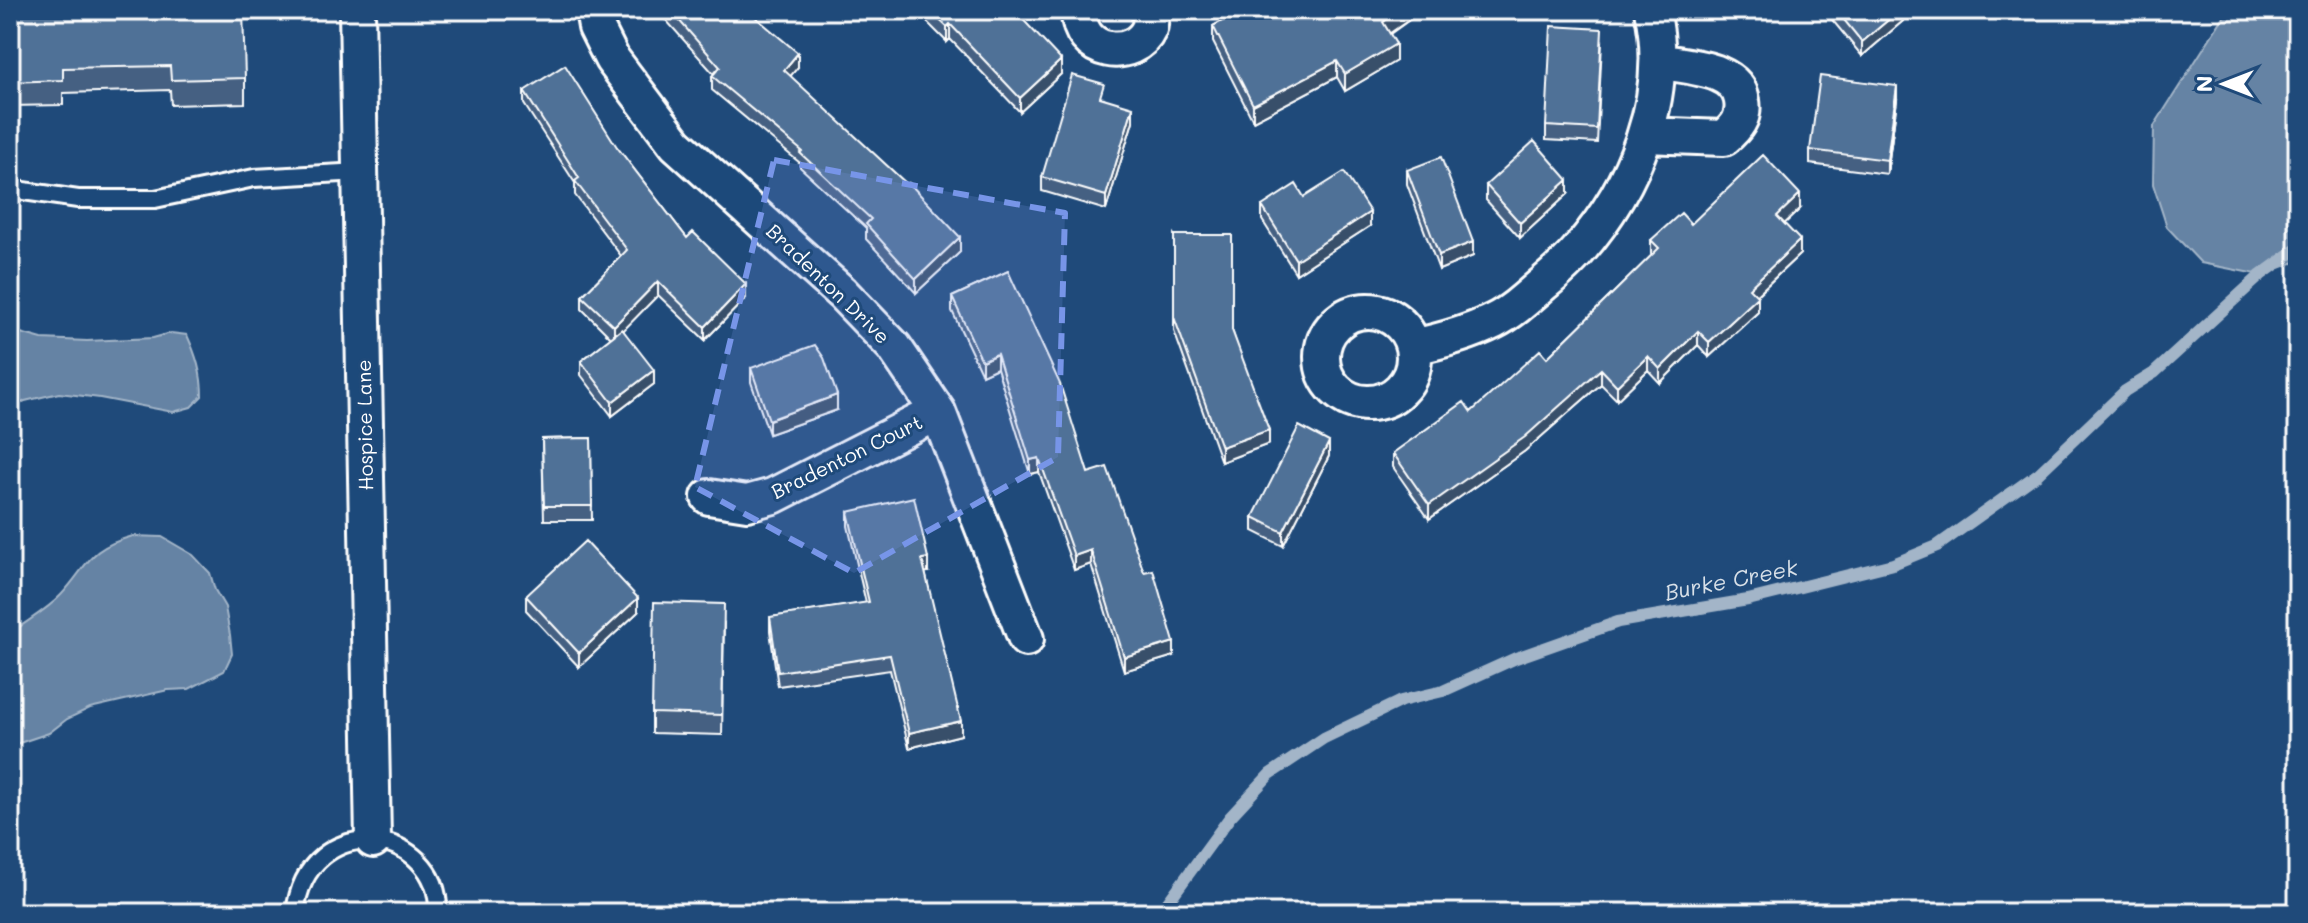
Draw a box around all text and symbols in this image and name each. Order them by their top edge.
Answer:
north arrow [2184,44,2264,124]
text: N [2189,76,2218,92]
street label: Bradenton Drive [761,218,896,349]
street label: Hospice Lane [350,359,378,491]
street label: Bradenton Court [767,408,926,504]
water label: Burke Creek [1662,552,1801,607]

